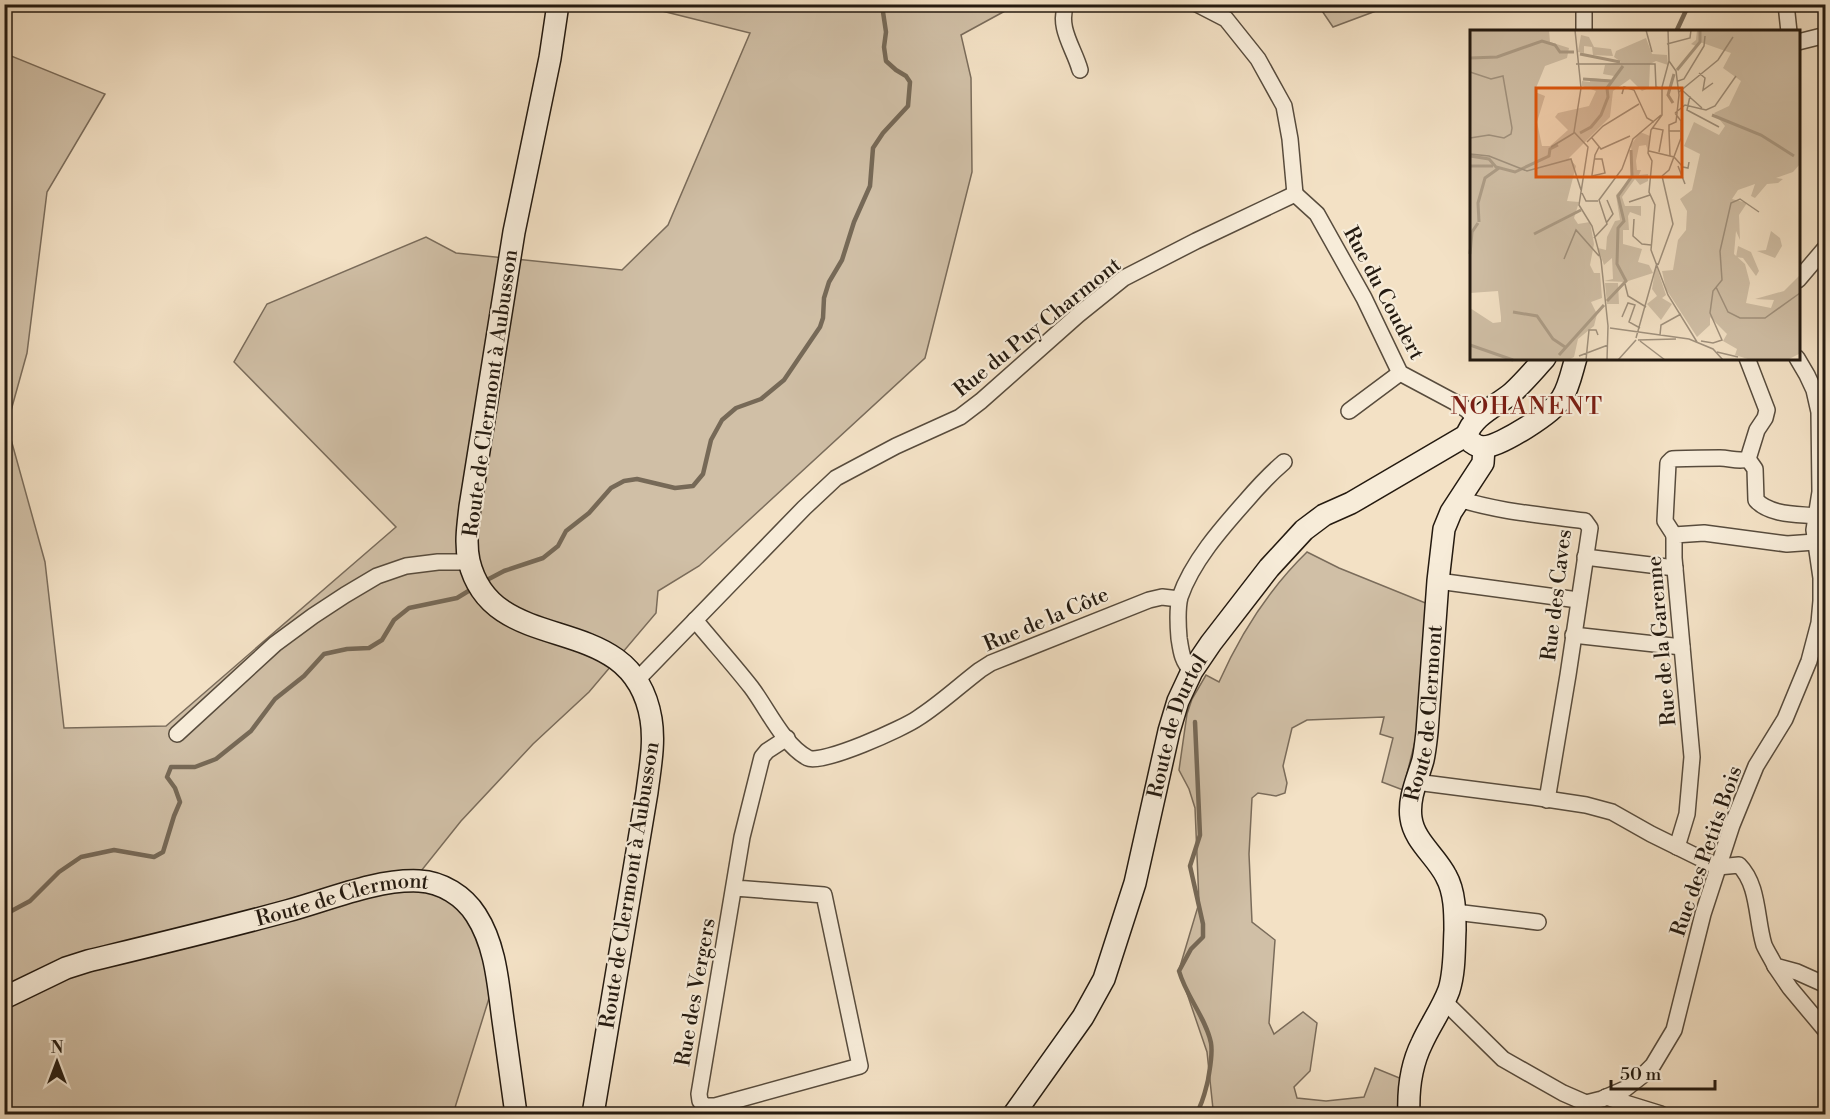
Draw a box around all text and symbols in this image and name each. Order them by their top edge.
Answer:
inset map [1470,30,1800,360]
street label: Rue du Coudert [1337,222,1429,365]
street label: Route de Clermont à Aubusson [458,247,524,539]
street label: Rue du Puy Charmont [949,252,1127,403]
district label: NOHANENT [1450,392,1604,422]
street label: Rue des Caves [1536,528,1578,662]
street label: Rue de la Garenne [1642,555,1682,727]
street label: Rue de la Côte [980,582,1113,658]
street label: Route de Clermont [1399,623,1449,804]
street label: Route de Durtol [1142,650,1214,801]
street label: Route de Clermont à Aubusson [594,739,666,1031]
street label: Rue des Petits Bois [1666,763,1748,940]
street label: Route de Clermont [253,869,431,933]
street label: Rue des Vergers [670,916,722,1068]
north arrow [27,1032,87,1092]
text: N [51,1038,64,1058]
scale bar [1611,1053,1714,1091]
text: 50 m [1620,1063,1662,1086]

